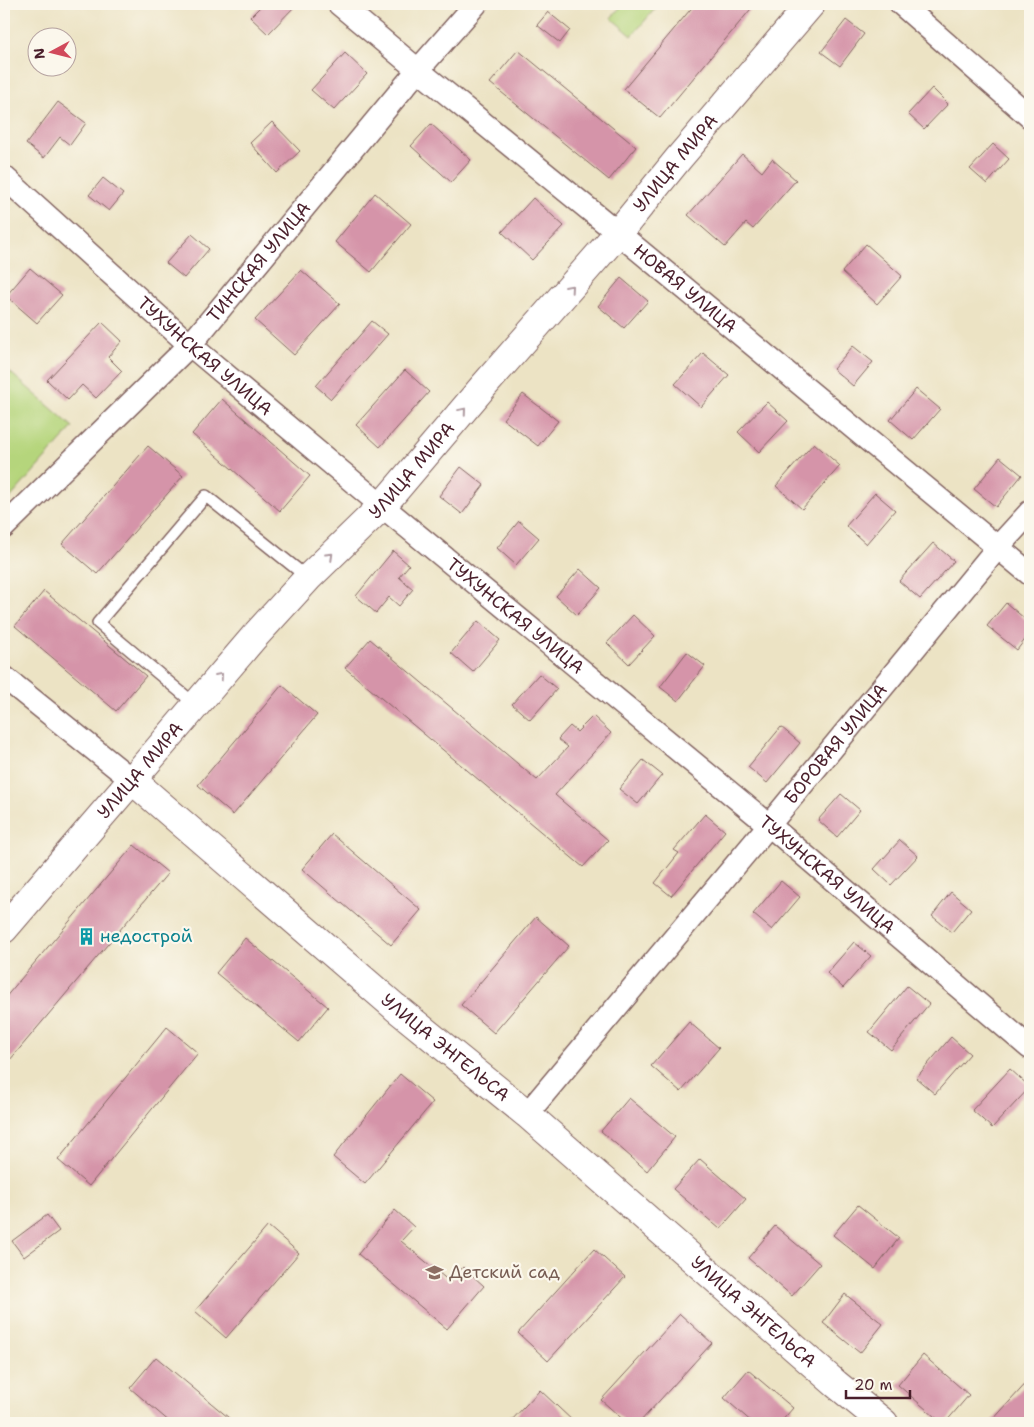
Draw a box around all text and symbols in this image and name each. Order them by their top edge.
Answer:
north arrow [28,28,78,78]
text: N [29,47,49,60]
street label: УЛИЦА МИРА [628,109,723,217]
street label: ТИНСКАЯ УЛИЦА [202,197,316,327]
street label: НОВАЯ УЛИЦА [628,238,742,339]
one-way arrow [564,285,573,294]
street label: ТУХУНСКАЯ УЛИЦА [132,291,277,421]
one-way arrow [457,407,466,416]
street label: УЛИЦА МИРА [364,417,460,524]
street label: ТУХУНСКАЯ УЛИЦА [442,552,589,680]
one-way arrow [324,553,333,562]
one-way arrow [214,673,223,682]
street label: БОРОВАЯ УЛИЦА [779,678,893,809]
street label: УЛИЦА МИРА [92,717,188,824]
street label: ТУХУНСКАЯ УЛИЦА [754,810,900,939]
place label: недострой [100,924,193,948]
building icon: недострой [76,926,96,946]
street label: УЛИЦА ЭНГЕЛЬСА [376,988,514,1107]
street label: УЛИЦА ЭНГЕЛЬСА [686,1251,821,1373]
place label: Детский сад [449,1260,561,1284]
school or university icon: Детский сад [425,1262,445,1282]
scale bar [846,1367,910,1399]
text: 20 m [854,1375,893,1395]

